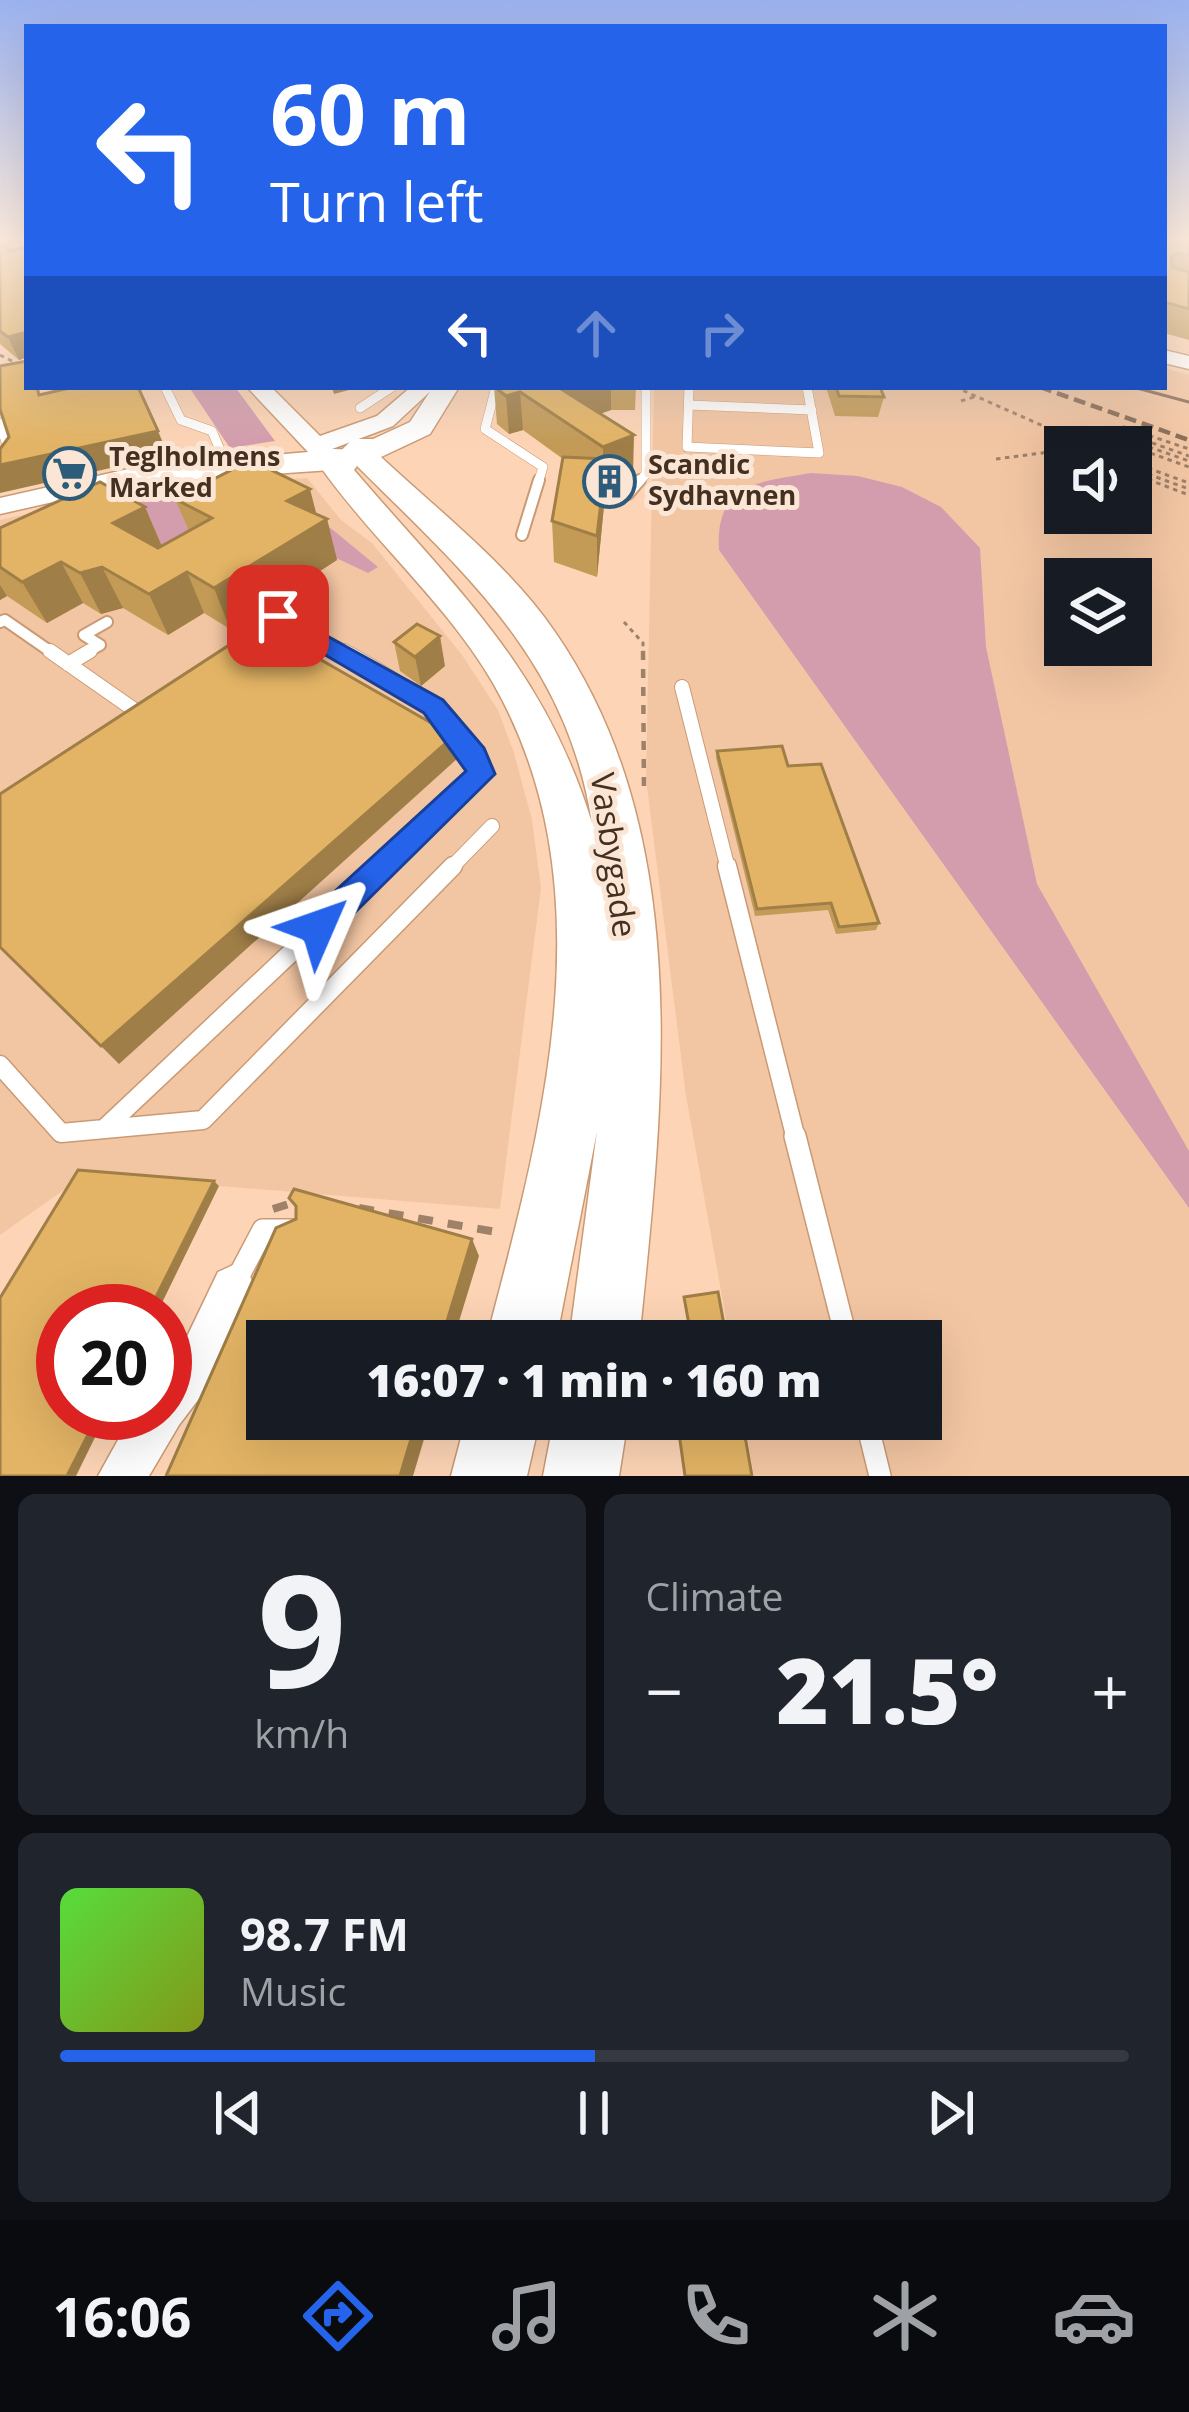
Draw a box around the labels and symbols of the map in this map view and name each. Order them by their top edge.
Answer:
place label: Teglholmens Marked [109,437,280,505]
supermarket icon: Teglholmens Marked [42,445,98,501]
place label: Scandic Sydhavnen [648,445,796,513]
building icon: Scandic Sydhavnen [581,453,637,509]
pin [227,565,329,667]
street label: Vasbygade [581,770,648,940]
position arrow [255,864,381,990]
speed limit sign: 20 [36,1284,192,1440]

